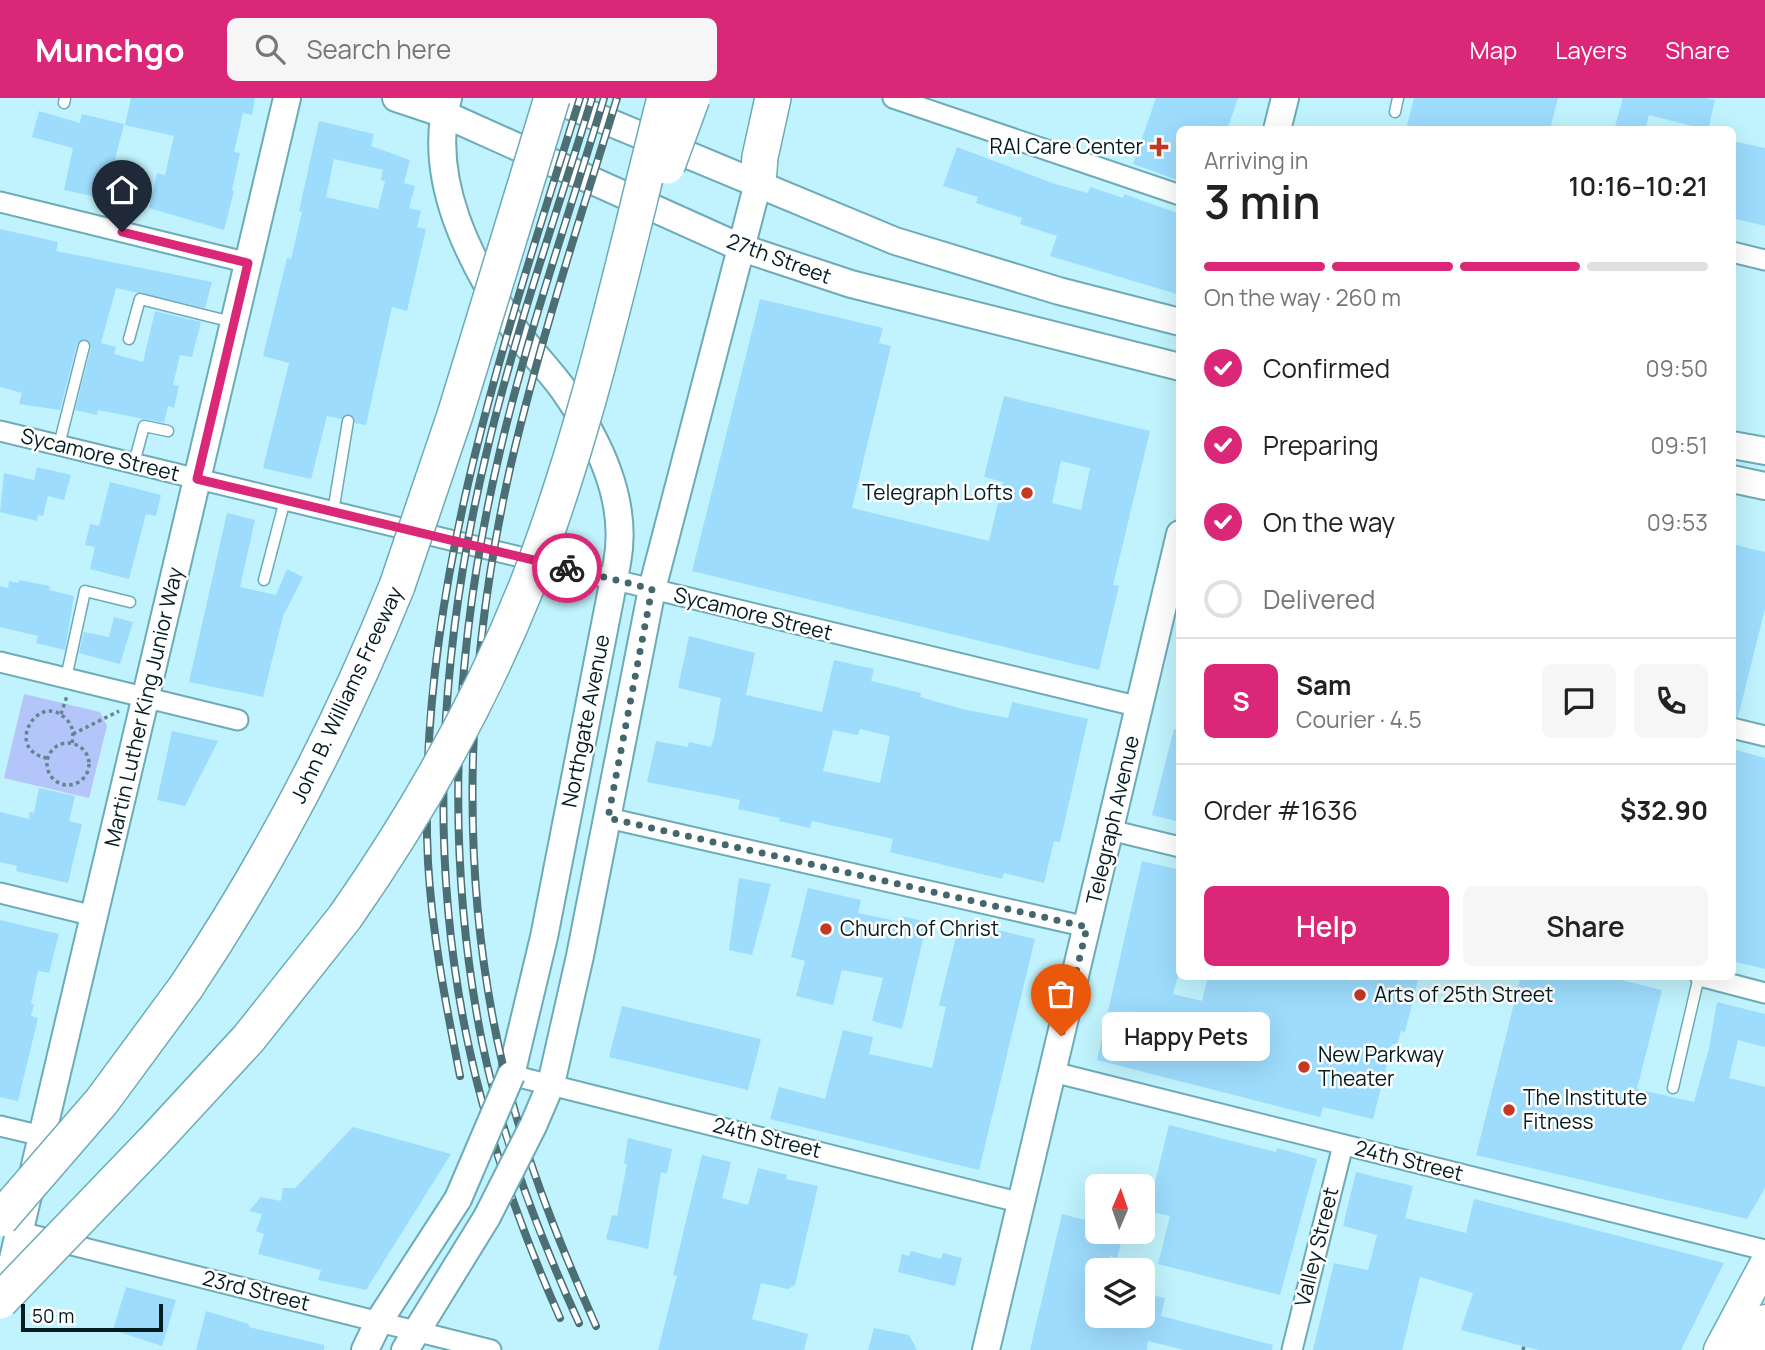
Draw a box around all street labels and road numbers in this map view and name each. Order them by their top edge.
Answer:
street label: 27th Street [723,226,835,290]
street label: Sycamore Street [18,421,182,487]
street label: Martin Luther King Junior Way [97,564,189,849]
street label: Sycamore Street [671,580,835,646]
street label: John B. Williams Freeway [283,582,409,808]
street label: Northgate Avenue [555,632,616,810]
street label: Telegraph Avenue [1079,733,1145,907]
street label: 24th Street [710,1110,824,1164]
street label: 24th Street [1352,1133,1466,1187]
street label: Valley Street [1288,1184,1344,1309]
street label: 23rd Street [200,1263,313,1317]

